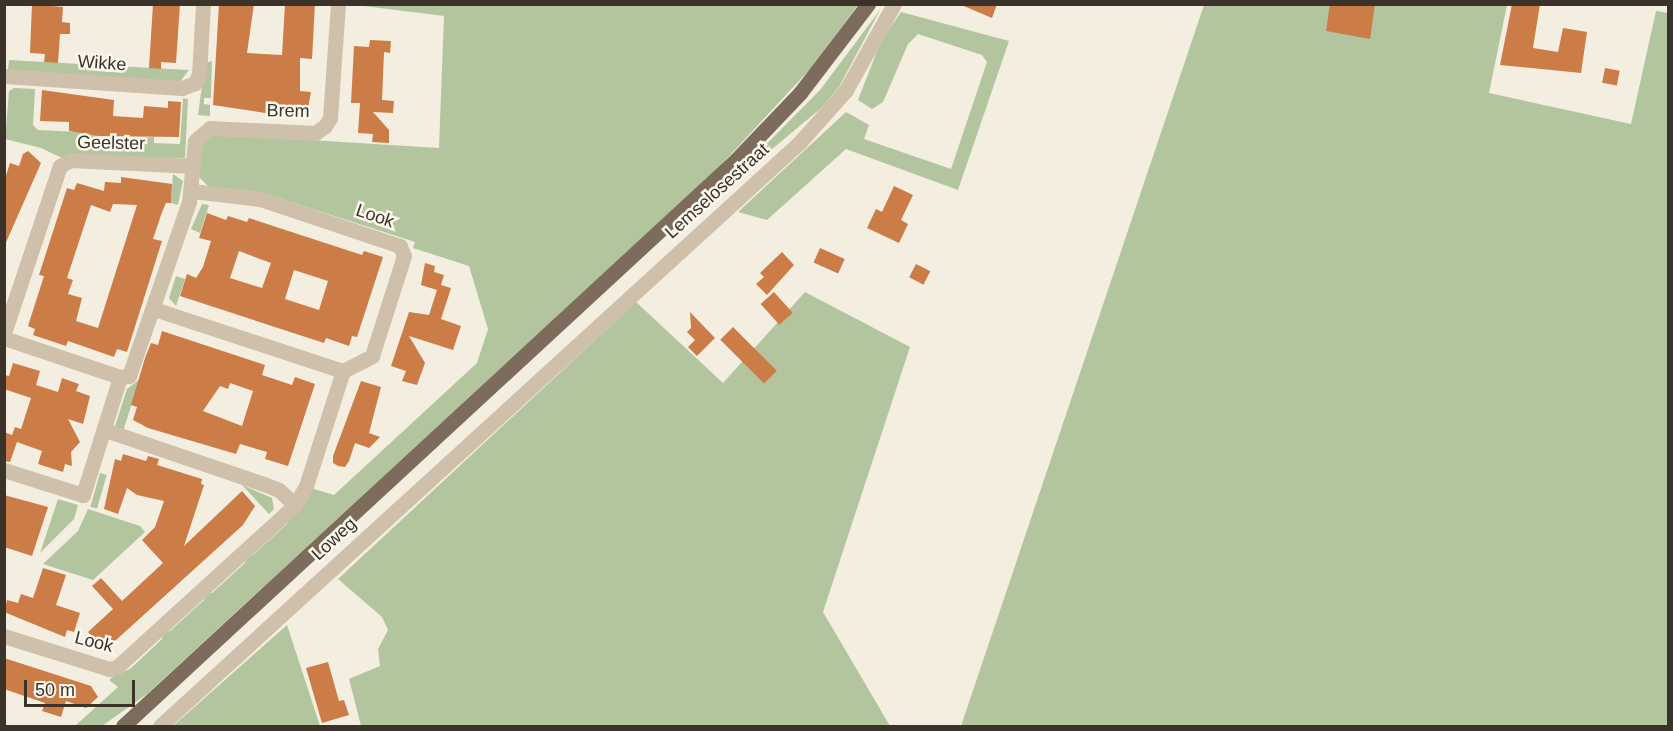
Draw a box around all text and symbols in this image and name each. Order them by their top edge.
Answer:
street label: Wikke [77,51,127,75]
street label: Brem [266,100,310,122]
street label: Geelster [77,132,145,154]
street label: Lemselosestraat [661,139,773,243]
street label: Look [353,199,397,233]
street label: Loweg [307,513,361,565]
street label: Look [72,627,116,657]
scale bar [27,668,138,706]
text: 50 m [35,680,75,700]

